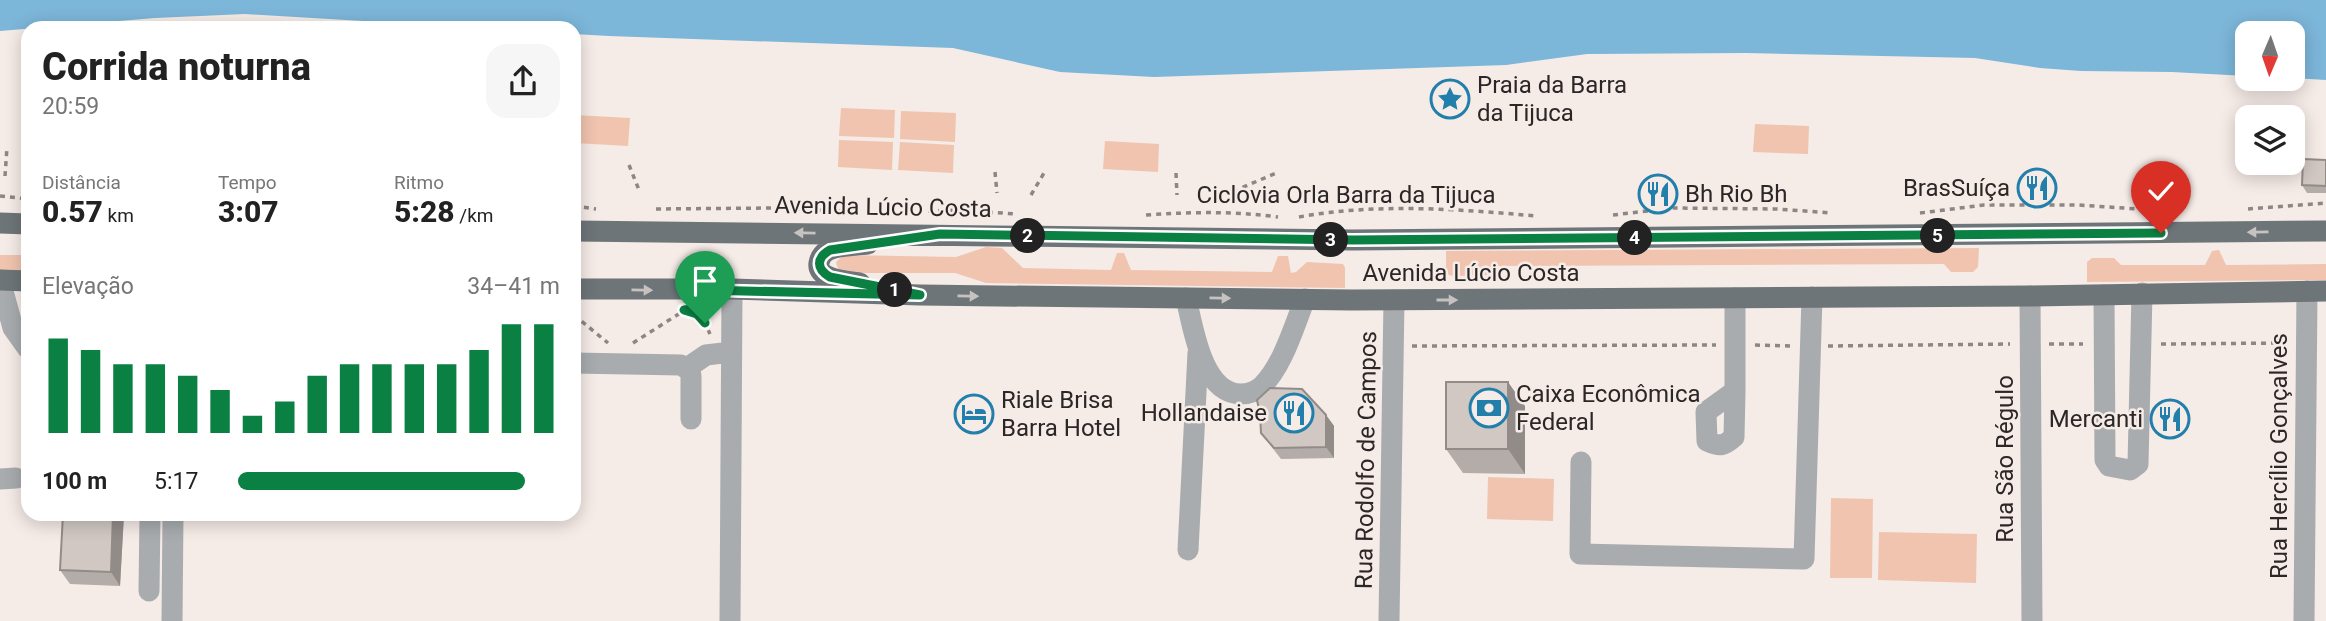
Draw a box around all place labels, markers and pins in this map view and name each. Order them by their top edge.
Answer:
place label: Praia da Barra da Tijuca [1477,71,1627,127]
place icon: Praia da Barra da Tijuca [1429,78,1471,120]
pin [2131,161,2191,233]
restaurant icon: BrasSuíça [2016,167,2058,209]
restaurant icon: Bh Rio Bh [1637,173,1679,215]
place label: BrasSuíça [1903,174,2010,202]
place label: Bh Rio Bh [1685,180,1788,208]
pin: 2 [1010,218,1046,254]
pin: 5 [1920,218,1955,254]
pin: 4 [1618,220,1652,256]
pin: 3 [1314,222,1348,258]
pin [675,251,735,323]
pin: 1 [878,272,912,308]
place label: Caixa Econômica Federal [1516,380,1701,436]
place label: Riale Brisa Barra Hotel [1001,386,1121,442]
bank icon: Caixa Econômica Federal [1468,387,1510,429]
restaurant icon: Hollandaise [1273,392,1315,434]
hotel icon: Riale Brisa Barra Hotel [953,393,995,435]
restaurant icon: Mercanti [2149,398,2191,440]
place label: Hollandaise [1141,399,1267,427]
place label: Mercanti [2049,405,2143,433]

